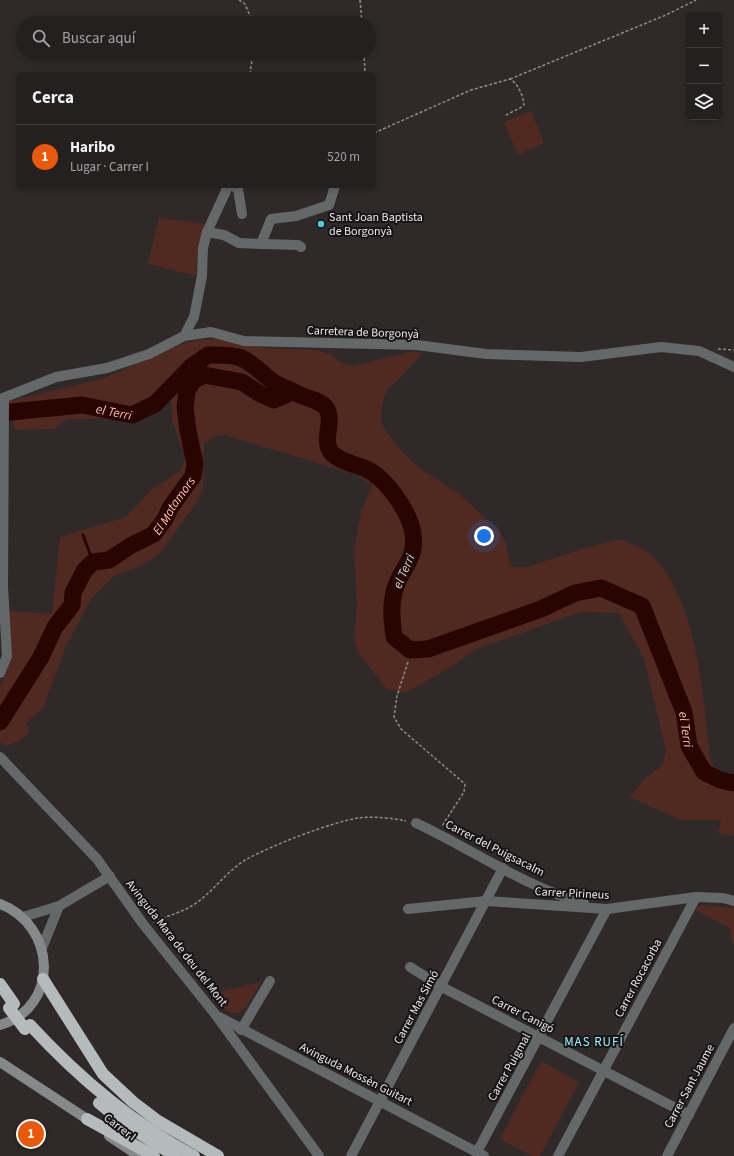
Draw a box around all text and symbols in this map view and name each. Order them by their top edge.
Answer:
map controls [686,12,722,120]
button: + [686,12,722,48]
search box [16,16,376,60]
icon: search [30,27,52,49]
text: Buscar aquí [62,28,135,49]
button: − [686,48,722,84]
button: layers [686,84,722,120]
text: Cerca [32,86,74,110]
text: Haribo [70,137,115,158]
text: 1 [42,148,48,166]
text: 520 m [327,148,360,166]
text: Lugar · Carrer I [70,158,149,176]
place label: Sant Joan Baptista de Borgonyà [329,209,423,240]
marker: Sant Joan Baptista de Borgonyà [316,219,326,229]
street label: Carretera de Borgonyà [307,322,419,343]
water label: el Terri [94,400,134,425]
water label: El Matamors [148,473,200,539]
your location [474,526,494,546]
water label: el Terri [389,550,420,591]
water label: el Terri [674,710,697,749]
street label: Carrer del Puigsacalm [442,816,547,881]
street label: Avinguda Mara de deu del Mont [122,876,232,1010]
street label: Carrer Pirineus [534,883,610,904]
street label: Carrer Rocacorba [611,936,666,1020]
street label: Carrer Mas Simó [390,967,443,1047]
street label: Carrer Canigó [488,991,557,1038]
street label: Carrer Puigmal [484,1030,535,1104]
district label: MAS RUFÍ [564,1033,624,1051]
street label: Avinguda Mossèn Guitart [297,1039,415,1110]
street label: Carrer Sant Jaume [660,1041,719,1131]
street label: Carrer I [100,1110,140,1145]
pin: 1 [18,1119,44,1149]

